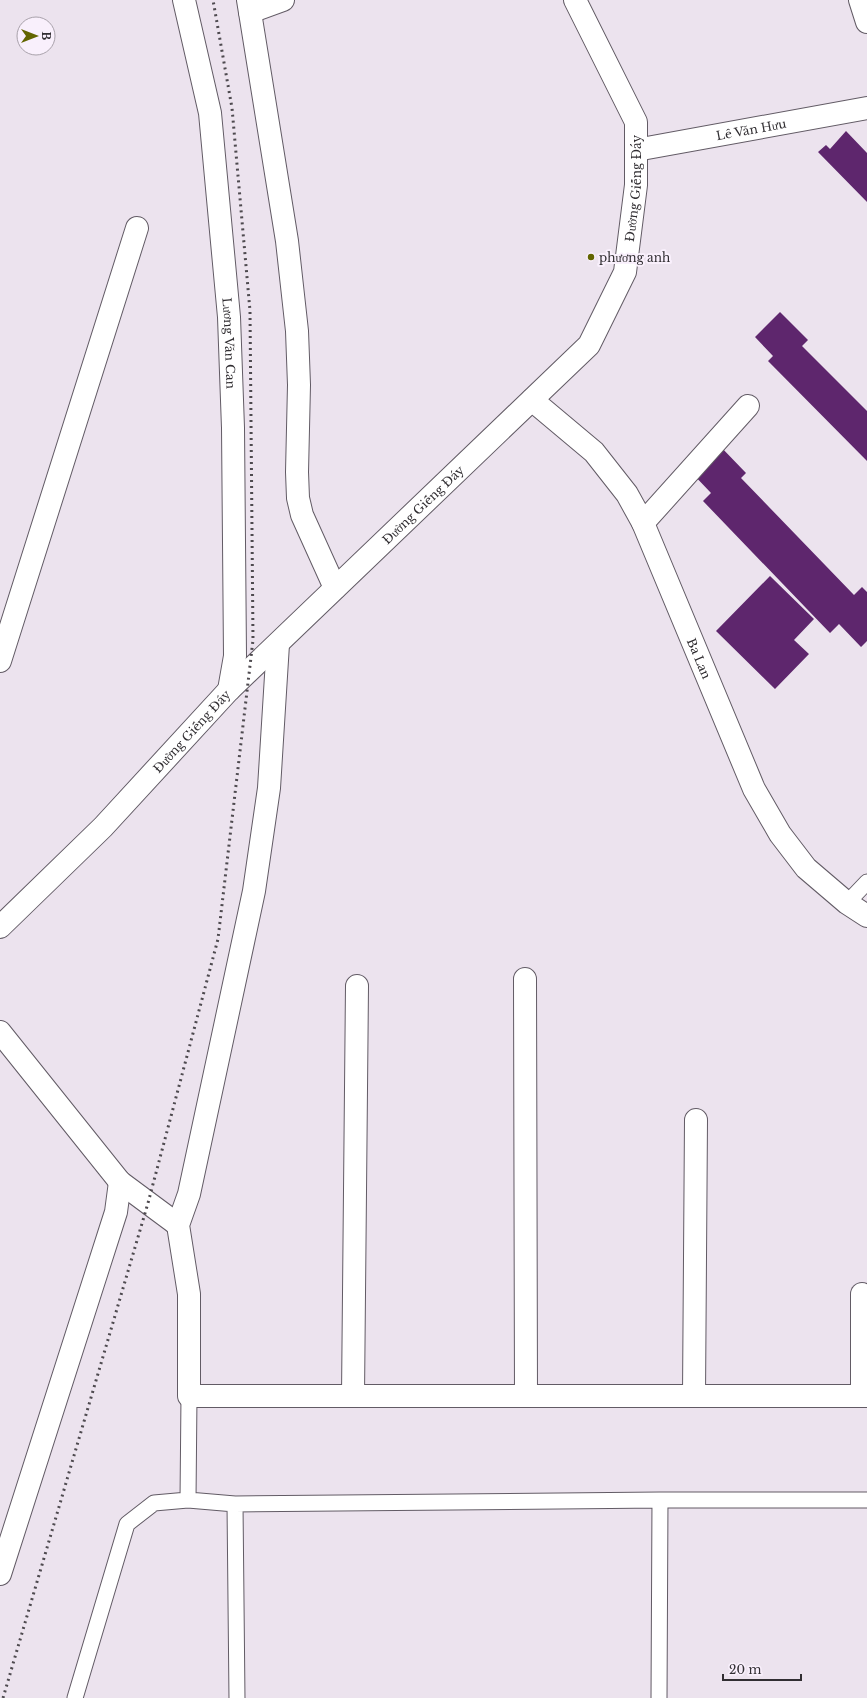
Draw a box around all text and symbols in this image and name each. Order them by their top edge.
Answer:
north arrow [16,16,56,56]
text: B [39,32,53,41]
street label: Lê Văn Hưu [715,115,787,143]
street label: Đường Giếng Đáy [621,135,644,242]
place label: phương anh [599,250,670,265]
marker: phương anh [586,252,596,262]
street label: Lương Văn Can [220,297,239,389]
street label: Đường Giếng Đáy [379,462,467,547]
street label: Ba Lan [684,636,715,681]
street label: Đường Giếng Đáy [150,686,233,775]
scale bar [723,1656,801,1682]
text: 20 m [729,1662,761,1677]

